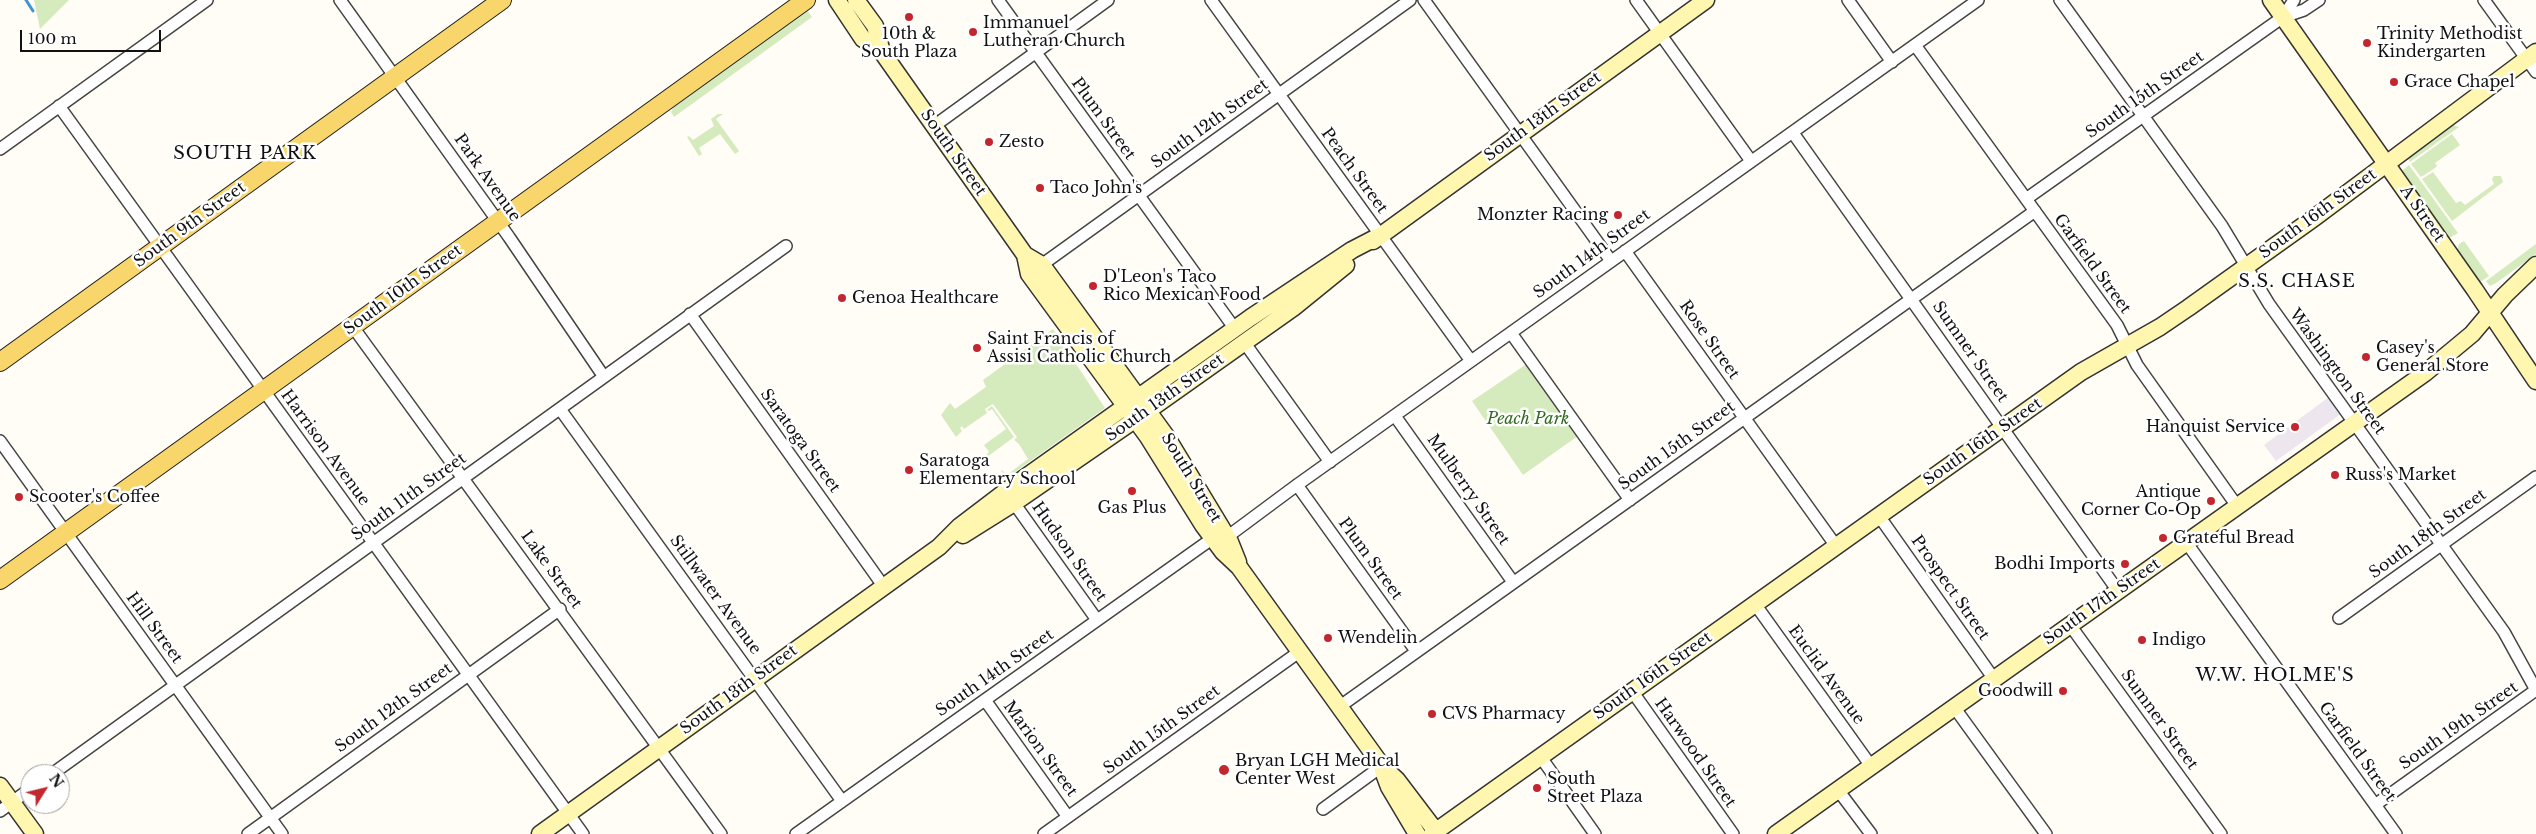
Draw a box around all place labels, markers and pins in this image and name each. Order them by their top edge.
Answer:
marker: 10th & South Plaza [903,11,915,23]
place label: Immanuel Lutheran Church [983,13,1125,51]
place label: 10th & South Plaza [861,24,957,62]
place label: Trinity Methodist Kindergarten [2377,24,2522,62]
marker: Immanuel Lutheran Church [967,26,979,38]
marker: Trinity Methodist Kindergarten [2361,37,2373,49]
place label: Grace Chapel [2404,72,2515,92]
marker: Grace Chapel [2388,76,2400,88]
place label: Zesto [999,132,1044,152]
marker: Zesto [983,136,995,148]
place label: Taco John's [1050,178,1142,198]
marker: Taco John's [1034,182,1046,194]
place label: Monzter Racing [1477,205,1608,225]
marker: Monzter Racing [1612,209,1624,221]
place label: D'Leon's Taco Rico Mexican Food [1103,267,1261,305]
marker: D'Leon's Taco Rico Mexican Food [1087,280,1099,292]
place label: Genoa Healthcare [852,288,999,308]
marker: Genoa Healthcare [836,292,848,304]
place label: Saint Francis of Assisi Catholic Church [987,329,1171,367]
place label: Casey's General Store [2376,338,2489,376]
marker: Saint Francis of Assisi Catholic Church [971,342,983,354]
marker: Casey's General Store [2360,351,2372,363]
place label: Hanquist Service [2146,417,2285,437]
marker: Hanquist Service [2289,421,2301,433]
place label: Saratoga Elementary School [919,451,1076,489]
marker: Saratoga Elementary School [903,464,915,476]
place label: Russ's Market [2345,465,2456,485]
marker: Russ's Market [2329,469,2341,481]
place label: Antique Corner Co-Op [2081,482,2201,520]
marker: Gas Plus [1126,485,1138,497]
place label: Scooter's Coffee [29,487,160,507]
marker: Scooter's Coffee [13,491,25,503]
marker: Antique Corner Co-Op [2205,495,2217,507]
place label: Gas Plus [1098,498,1166,518]
place label: Grateful Bread [2173,528,2294,548]
marker: Grateful Bread [2157,532,2169,544]
place label: Bodhi Imports [1994,554,2115,574]
marker: Bodhi Imports [2119,558,2131,570]
place label: Wendelin [1338,628,1417,648]
place label: Indigo [2152,630,2206,650]
marker: Wendelin [1322,632,1334,644]
marker: Indigo [2136,634,2148,646]
place label: Goodwill [1978,681,2053,701]
marker: Goodwill [2057,685,2069,697]
place label: CVS Pharmacy [1442,704,1565,724]
marker: CVS Pharmacy [1426,708,1438,720]
place label: Bryan LGH Medical Center West [1235,751,1399,789]
marker: Bryan LGH Medical Center West [1217,763,1231,777]
place label: South Street Plaza [1547,769,1643,807]
marker: South Street Plaza [1531,782,1543,794]

